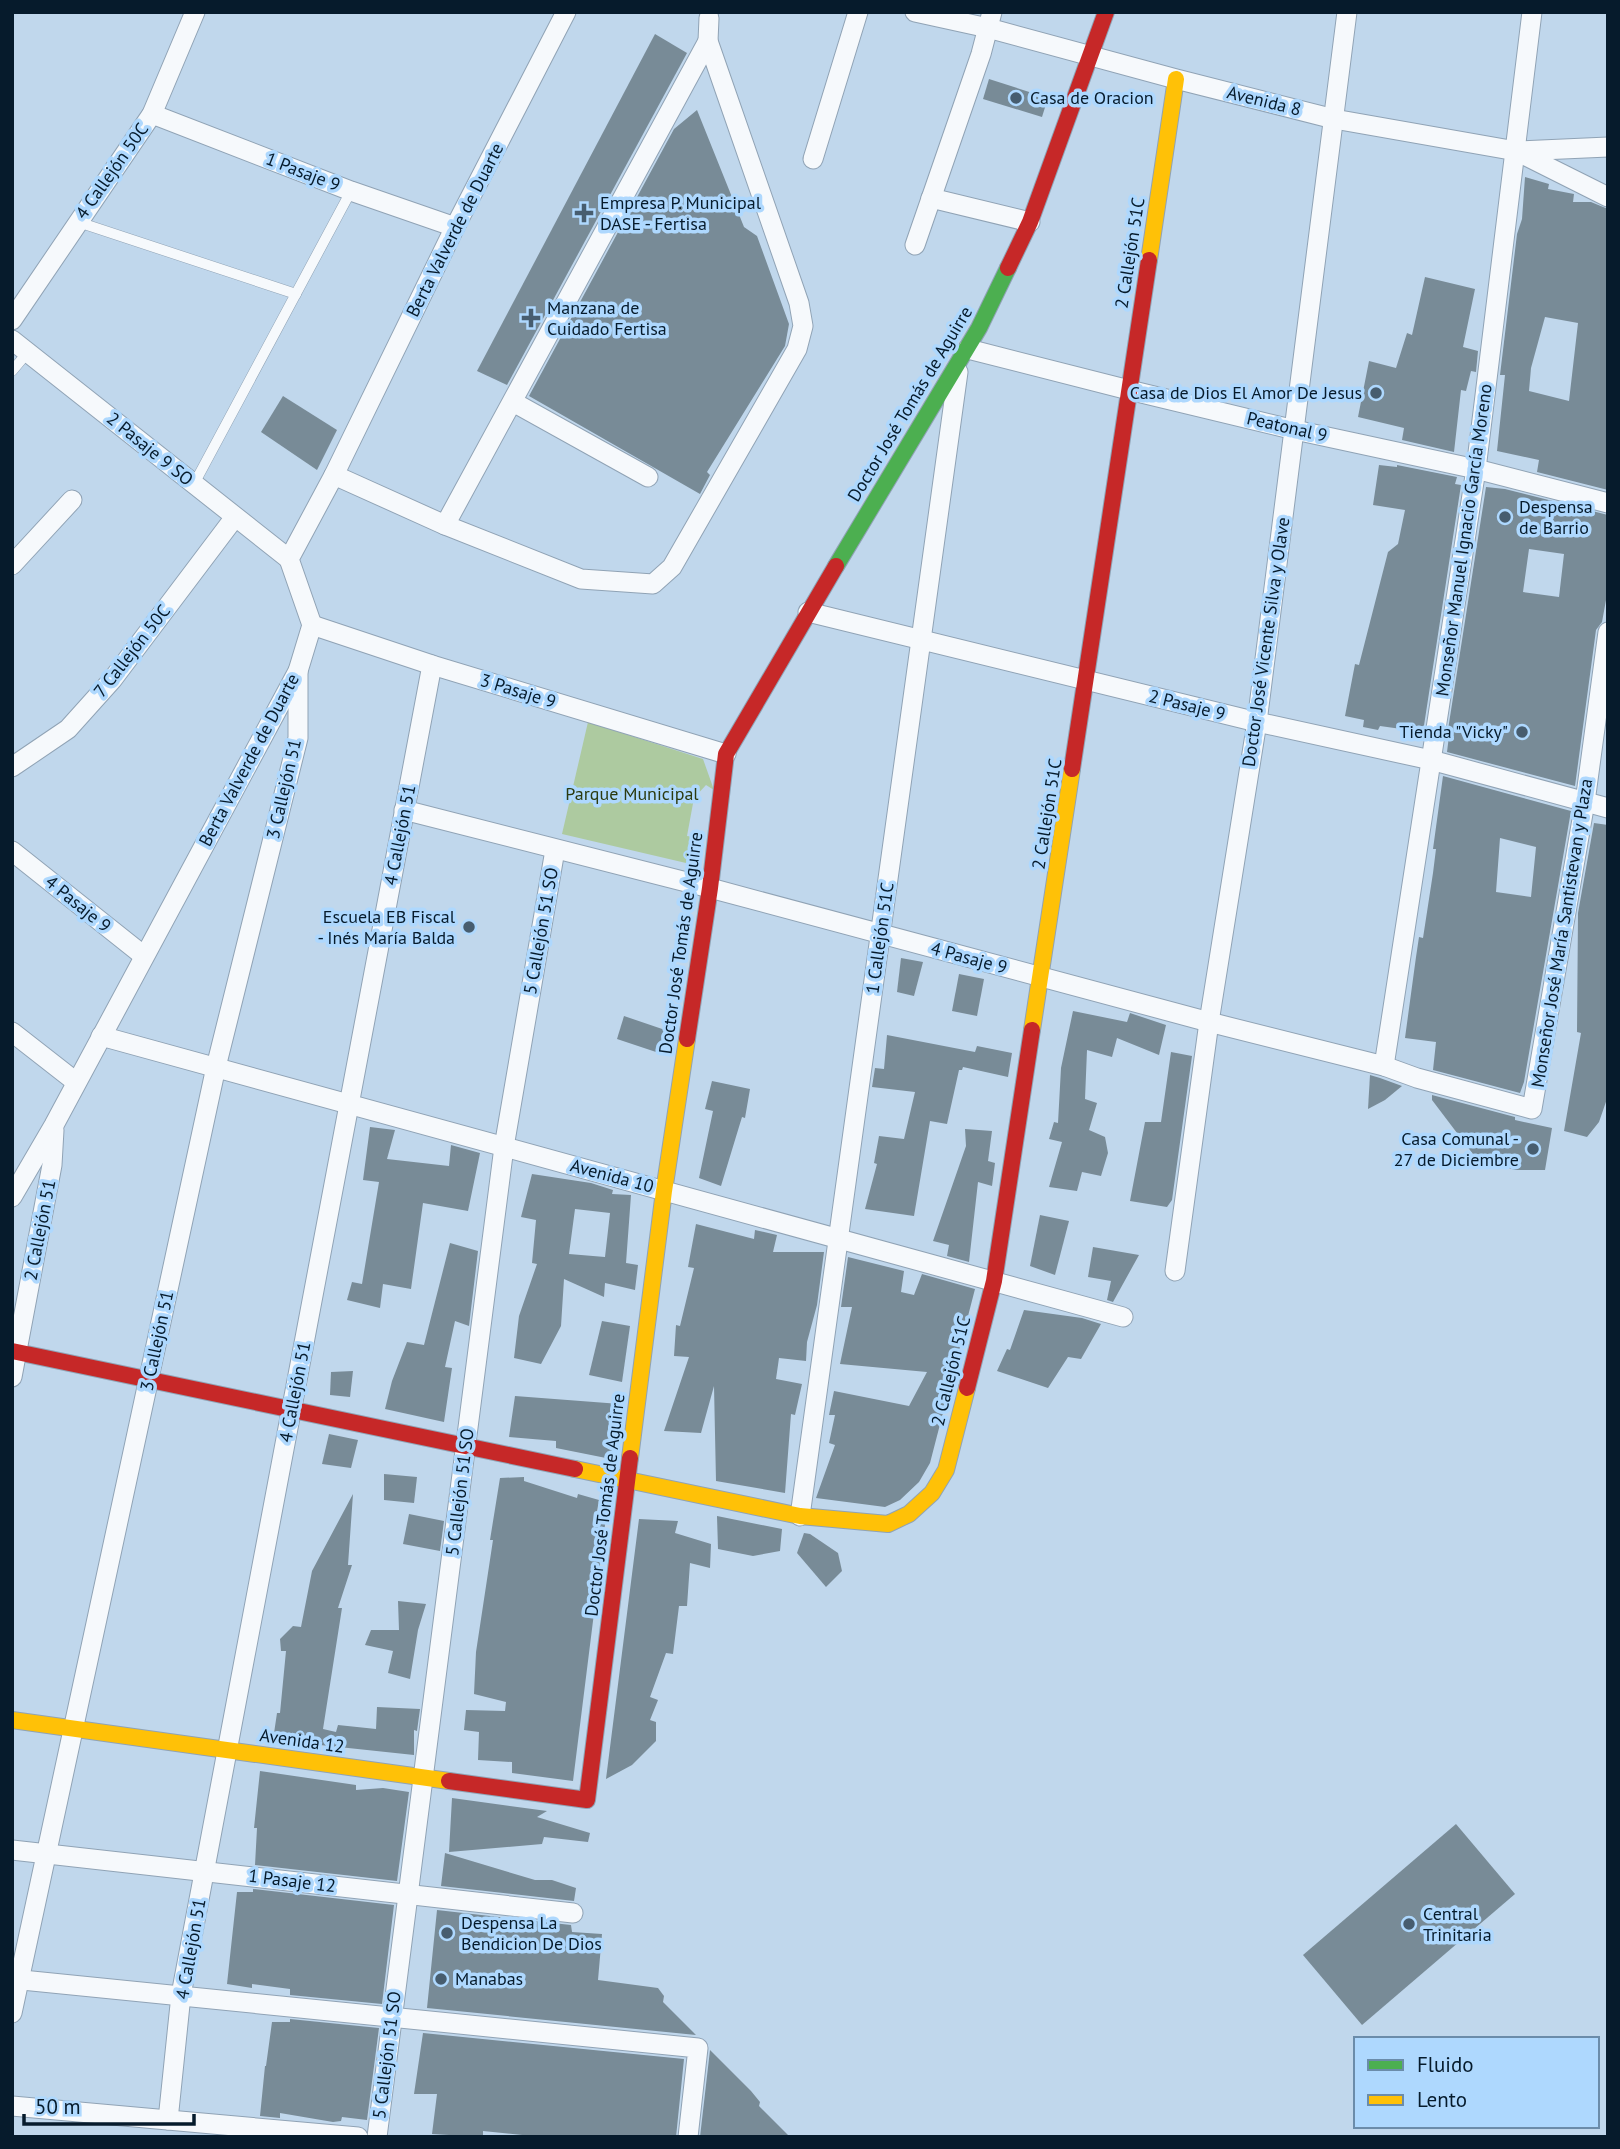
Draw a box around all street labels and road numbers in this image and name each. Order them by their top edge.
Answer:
street label: Avenida 8 [1225,80,1303,121]
street label: 4 Callejón 50C [70,118,153,223]
street label: Berta Valverde de Duarte [401,139,508,321]
street label: 1 Pasaje 9 [263,147,344,196]
street label: 2 Callejón 51C [1109,196,1150,310]
street label: Doctor José Tomás de Aguirre [842,302,977,506]
street label: Monseñor Manuel Ignacio García Moreno [1430,382,1497,698]
street label: Peatonal 9 [1245,406,1329,447]
street label: 2 Pasaje 9 SO [102,407,198,491]
street label: Doctor José Vicente Silva y Olave [1237,516,1294,768]
street label: 7 Callejón 50C [88,600,175,702]
street label: 3 Pasaje 9 [477,668,559,713]
street label: Berta Valverde de Duarte [193,669,304,850]
street label: 2 Pasaje 9 [1146,684,1228,725]
street label: 3 Callejón 51 [261,737,306,841]
street label: 2 Callejón 51C [1026,757,1067,871]
street label: Monseñor José María Santistevan y Plaza [1526,777,1597,1089]
street label: 4 Callejón 51 [378,783,421,887]
street label: Doctor José Tomás de Aguirre [654,830,707,1055]
street label: 5 Callejón 51 SO [518,866,563,996]
street label: 4 Pasaje 9 [41,870,116,937]
street label: 1 Callejón 51C [860,881,899,995]
street label: 4 Pasaje 9 [928,936,1010,979]
street label: Avenida 10 [568,1153,656,1198]
street label: 2 Callejón 51 [18,1178,61,1282]
street label: 3 Callejón 51 [135,1289,178,1393]
street label: 2 Callejón 51C [926,1314,975,1428]
street label: 4 Callejón 51 [273,1340,316,1444]
street label: Doctor José Tomás de Aguirre [579,1392,630,1618]
street label: 5 Callejón 51 SO [440,1427,479,1557]
street label: Avenida 12 [258,1723,346,1758]
street label: 1 Pasaje 12 [247,1864,337,1897]
street label: 4 Callejón 51 [170,1897,211,2001]
street label: 5 Callejón 51 SO [367,1990,406,2120]

